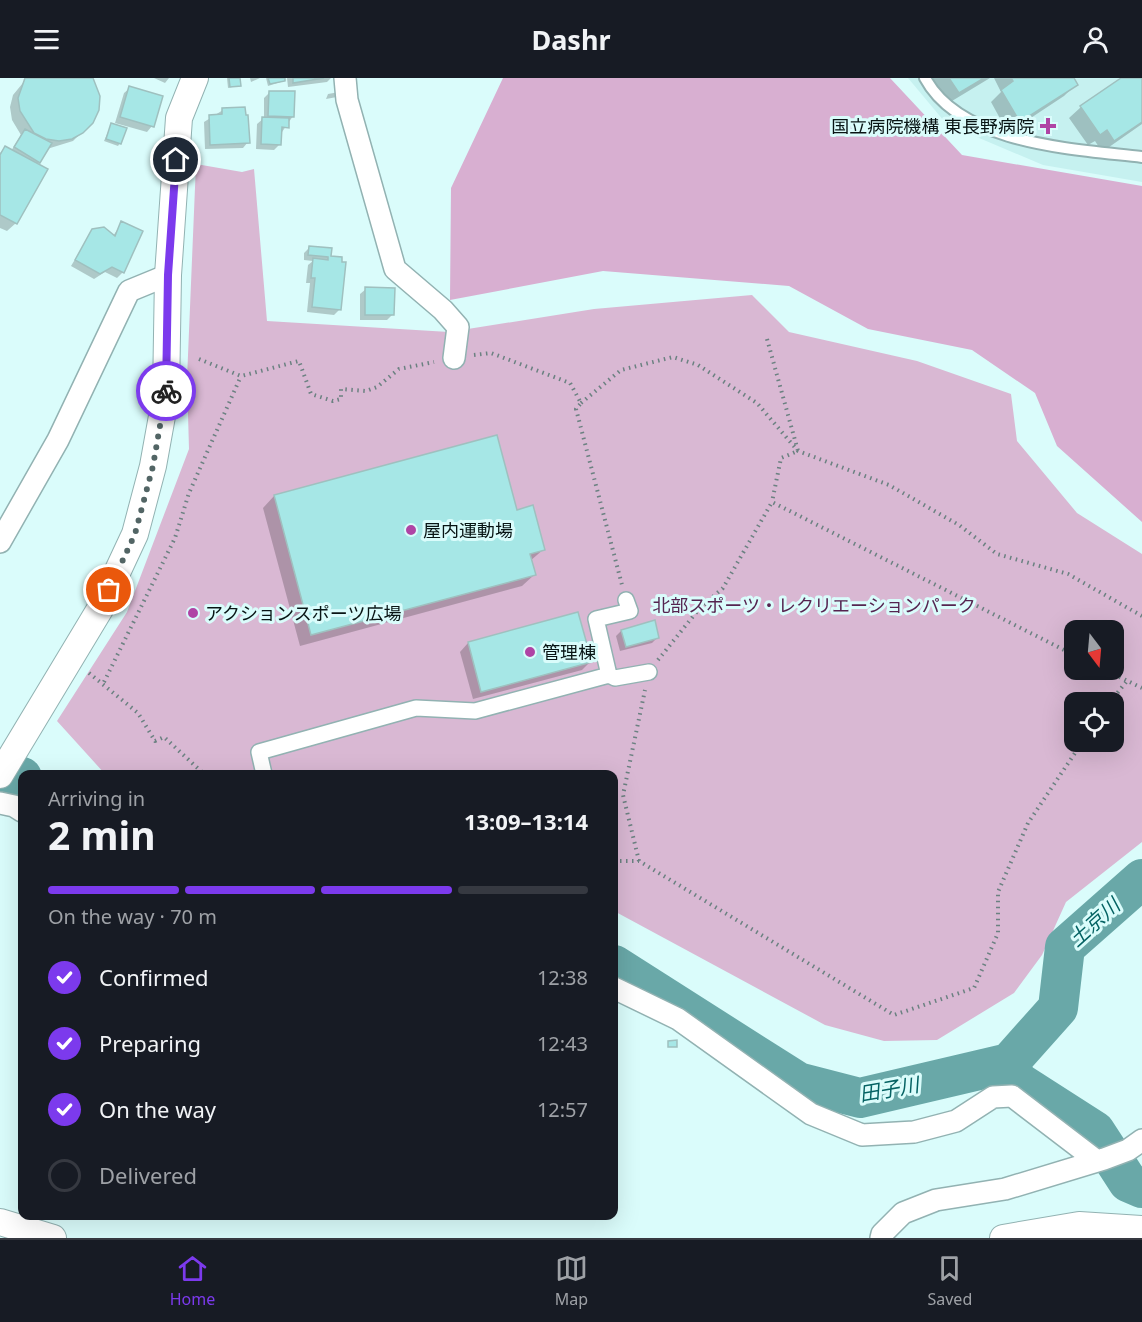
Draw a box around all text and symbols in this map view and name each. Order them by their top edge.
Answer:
text: Dashr [531,21,611,58]
icon: menu [30,23,63,56]
icon: person [1079,23,1112,56]
place label: 国立病院機構 東長野病院 [831,114,1034,138]
marker: 国立病院機構 東長野病院 [1039,117,1057,135]
pin [150,134,201,185]
icon: home [159,143,192,176]
courier [136,361,196,421]
icon: bike [150,375,183,408]
place label: 屋内運動場 [423,518,513,542]
marker: 屋内運動場 [404,523,418,537]
pin [83,564,134,615]
icon: bag [92,573,125,606]
park label: 北部スポーツ・レクリエーションパーク [652,593,976,617]
place label: アクションスポーツ広場 [205,601,401,625]
marker: アクションスポーツ広場 [186,606,200,620]
north arrow [1064,620,1124,680]
map controls [1064,620,1124,752]
place label: 管理棟 [542,640,596,664]
marker: 管理棟 [523,645,537,659]
button: locate [1064,692,1124,752]
text: Arriving in [48,785,145,812]
text: 13:09–13:14 [464,806,588,836]
text: 2 min [48,808,155,861]
water label: 土京川 [1063,891,1127,952]
text: On the way · 70 m [48,903,217,930]
icon: check [48,961,81,994]
text: Confirmed [99,962,209,992]
text: 12:38 [537,964,588,991]
icon: check [48,1027,81,1060]
text: Preparing [99,1028,201,1058]
text: 12:43 [537,1030,588,1057]
water label: 田子川 [857,1070,923,1108]
icon: check [48,1093,81,1126]
text: On the way [99,1094,216,1124]
text: 12:57 [537,1096,588,1123]
text: Delivered [99,1160,197,1190]
tab: Home [170,1252,215,1310]
tab: Map [555,1252,588,1310]
tab: Saved [927,1252,972,1310]

